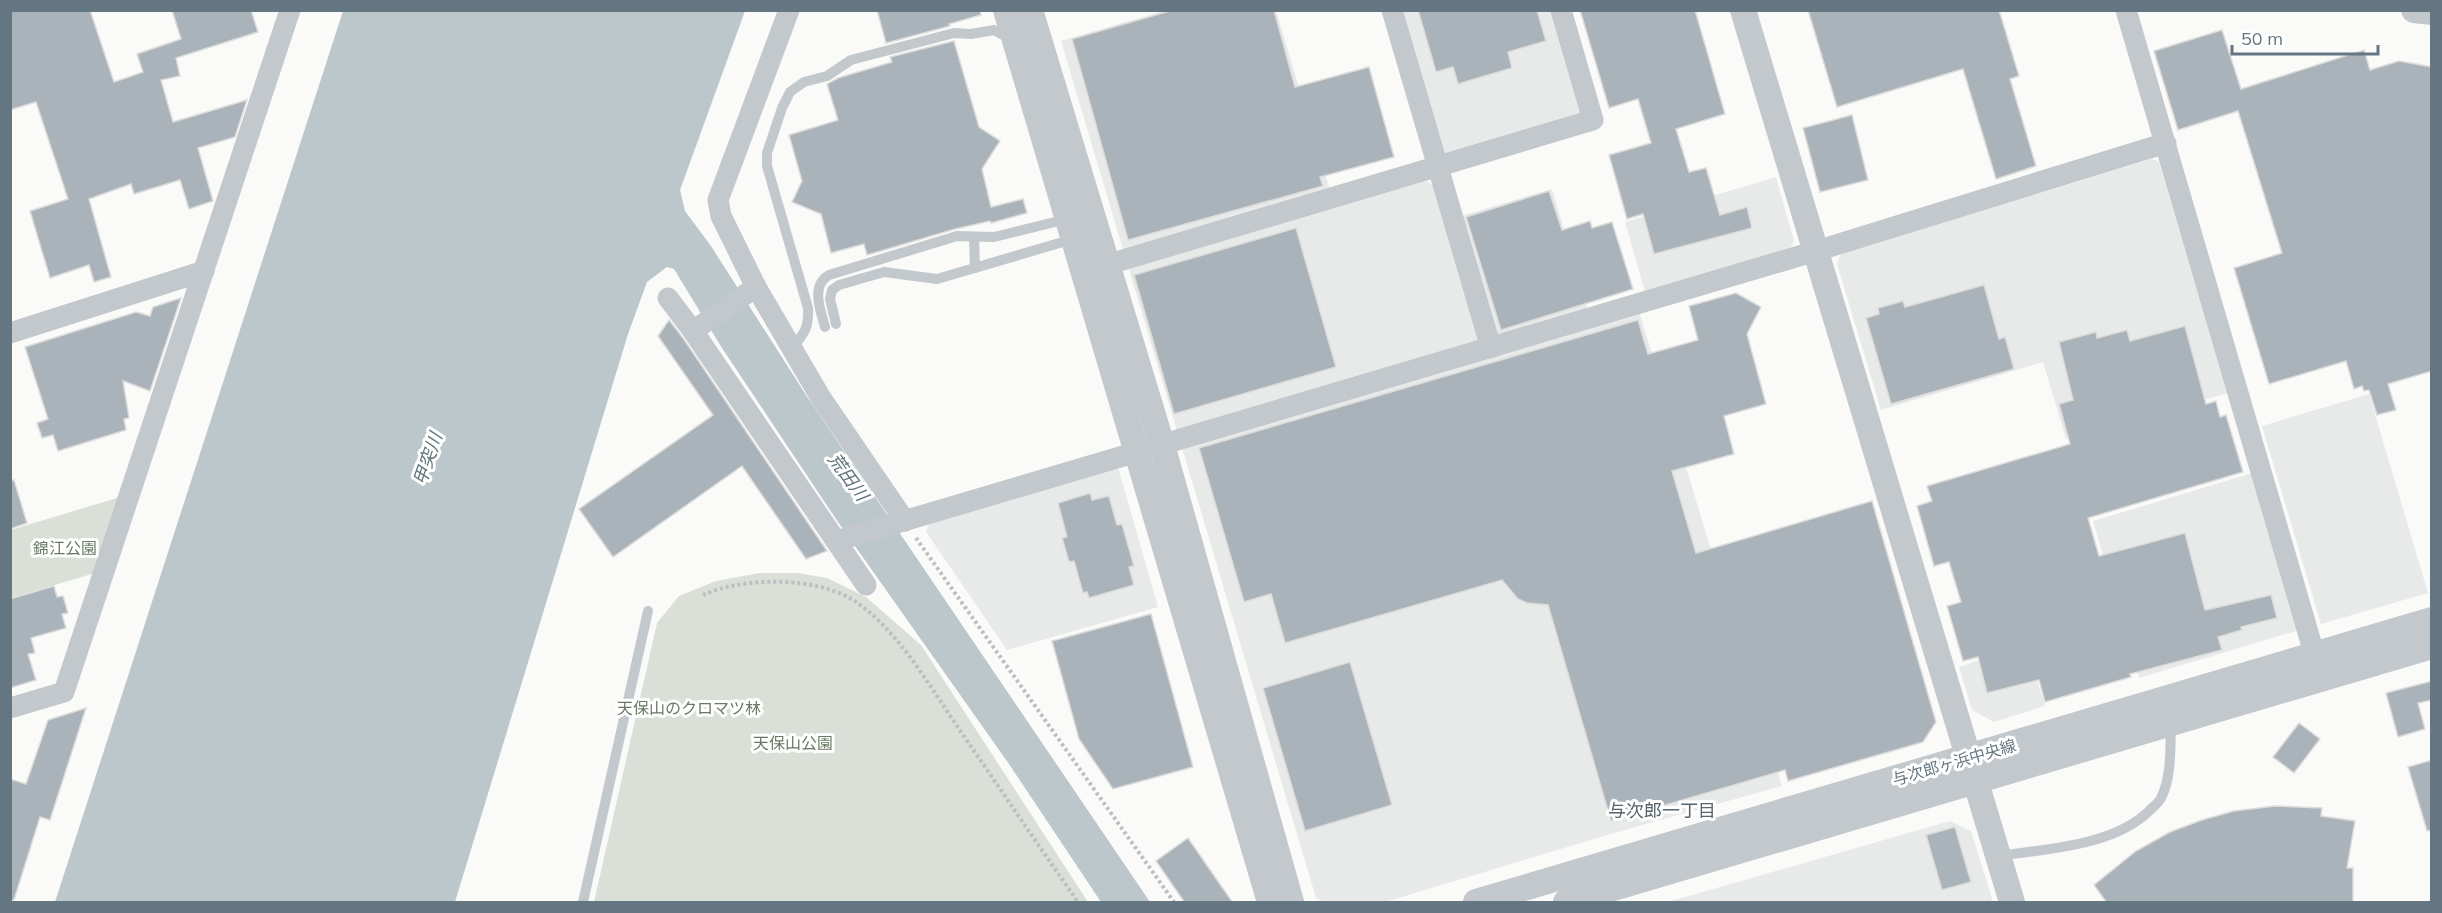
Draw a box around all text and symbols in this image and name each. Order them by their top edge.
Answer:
scale bar [2232,18,2378,56]
text: 50 m [2241,27,2283,50]
water label: 甲突川 [408,428,448,488]
water label: 荒田川 [823,448,875,507]
park label: 錦江公園 [33,538,97,558]
park label: 天保山のクロマツ林 [617,698,761,718]
park label: 天保山公園 [753,733,833,753]
street label: 与次郎ヶ浜中央線 [1890,735,2018,789]
district label: 与次郎一丁目 [1608,799,1716,822]

